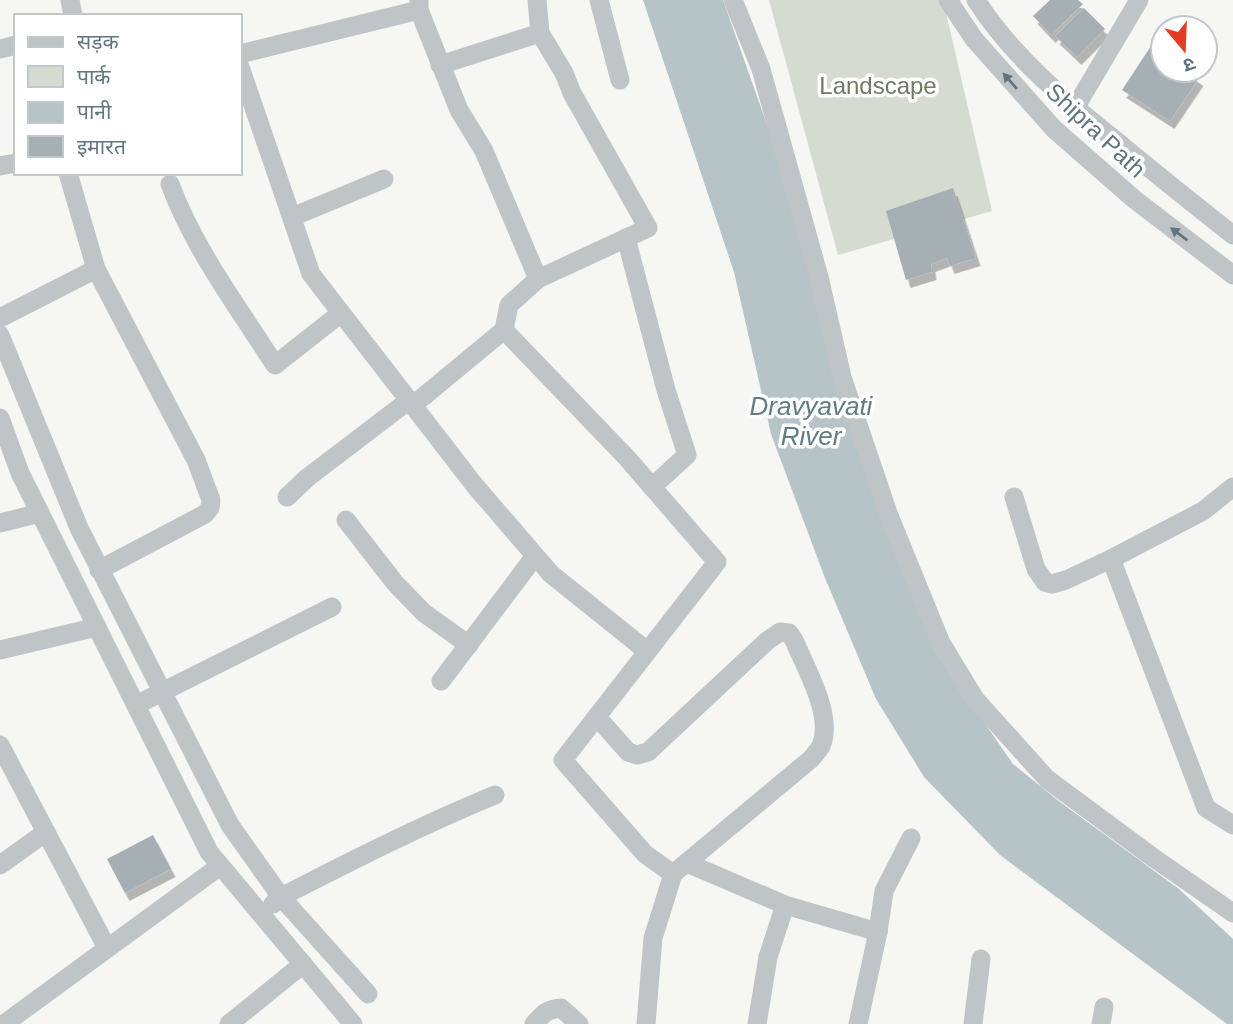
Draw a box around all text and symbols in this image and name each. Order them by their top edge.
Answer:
legend [14,14,242,175]
north arrow [1149,14,1219,84]
text: सड़क [77,30,119,53]
text: उ [1180,53,1198,77]
text: पार्क [77,65,111,88]
park label: Landscape [819,72,937,99]
one-way arrow [1003,73,1018,90]
street label: Shipra Path [1041,77,1151,183]
text: पानी [77,100,112,123]
text: इमारत [77,135,127,158]
one-way arrow [1170,227,1188,241]
water label: Dravyavati River [750,391,874,451]

